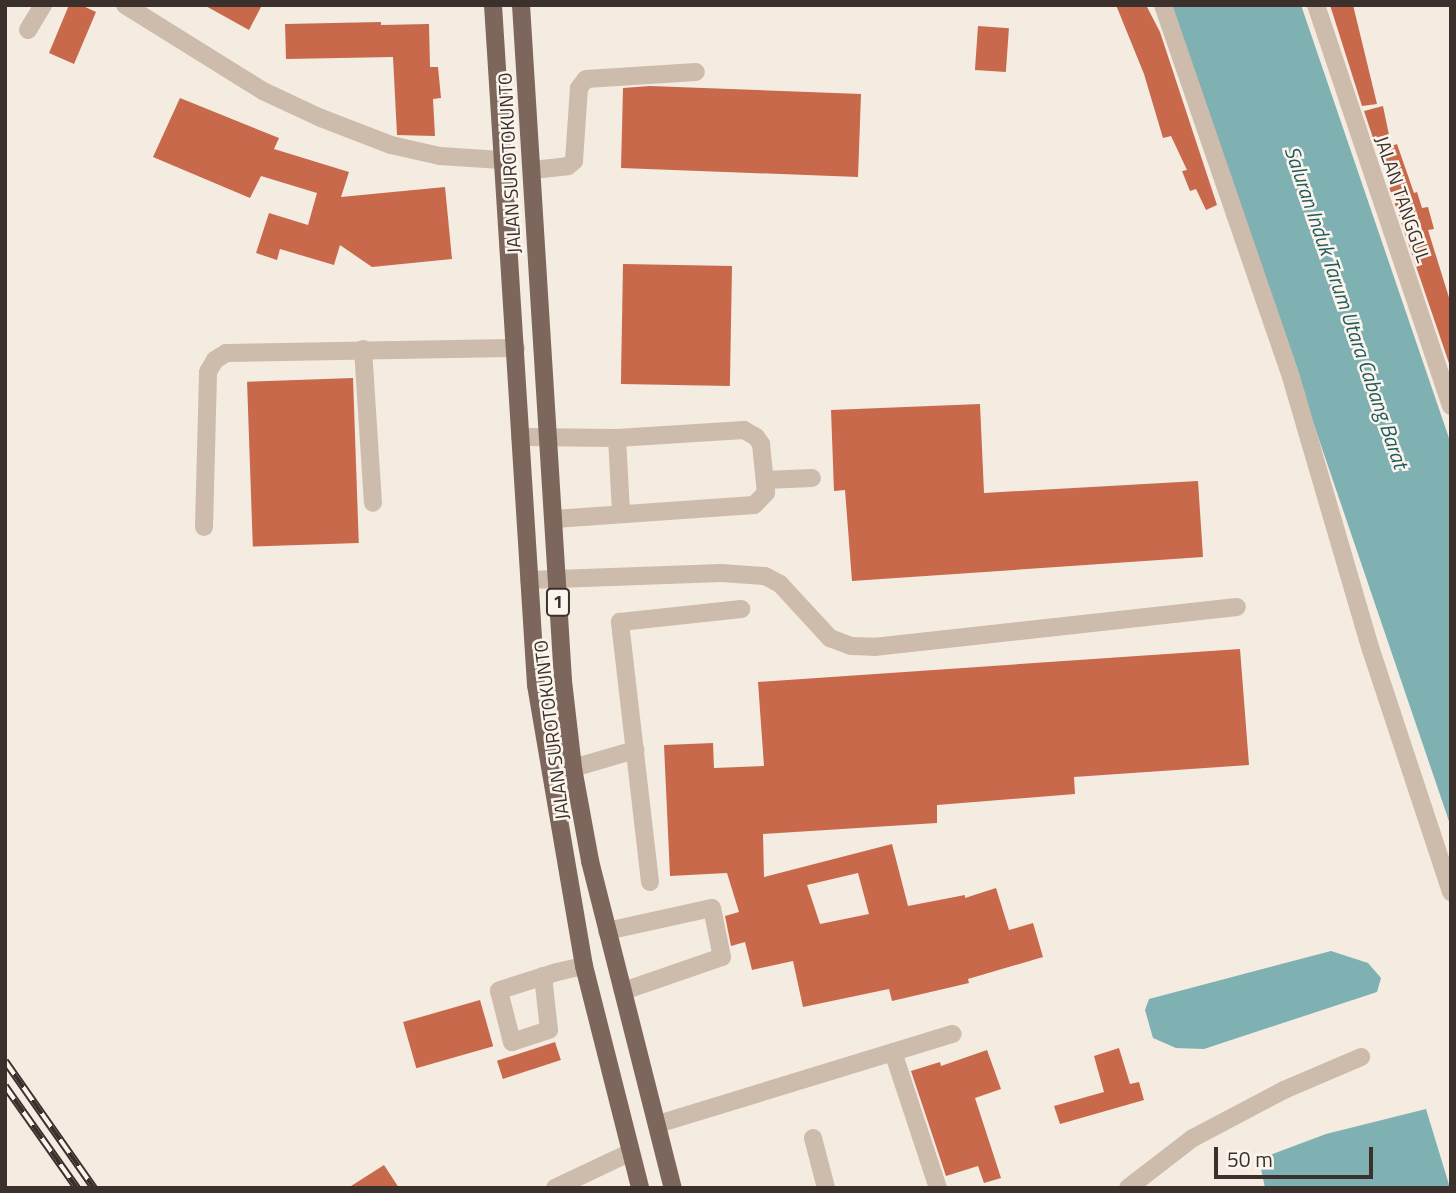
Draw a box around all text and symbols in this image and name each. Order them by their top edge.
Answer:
street label: JALAN SUROTOKUNTO [493,72,525,254]
street label: JALAN TANGGUL [1371,133,1435,265]
water label: Saluran Induk Tarum Utara Cabang Barat [1280,143,1414,471]
road number: 1 [546,588,570,616]
street label: JALAN SUROTOKUNTO [529,639,573,821]
scale bar [1218,1134,1377,1178]
text: 50 m [1227,1143,1273,1175]

